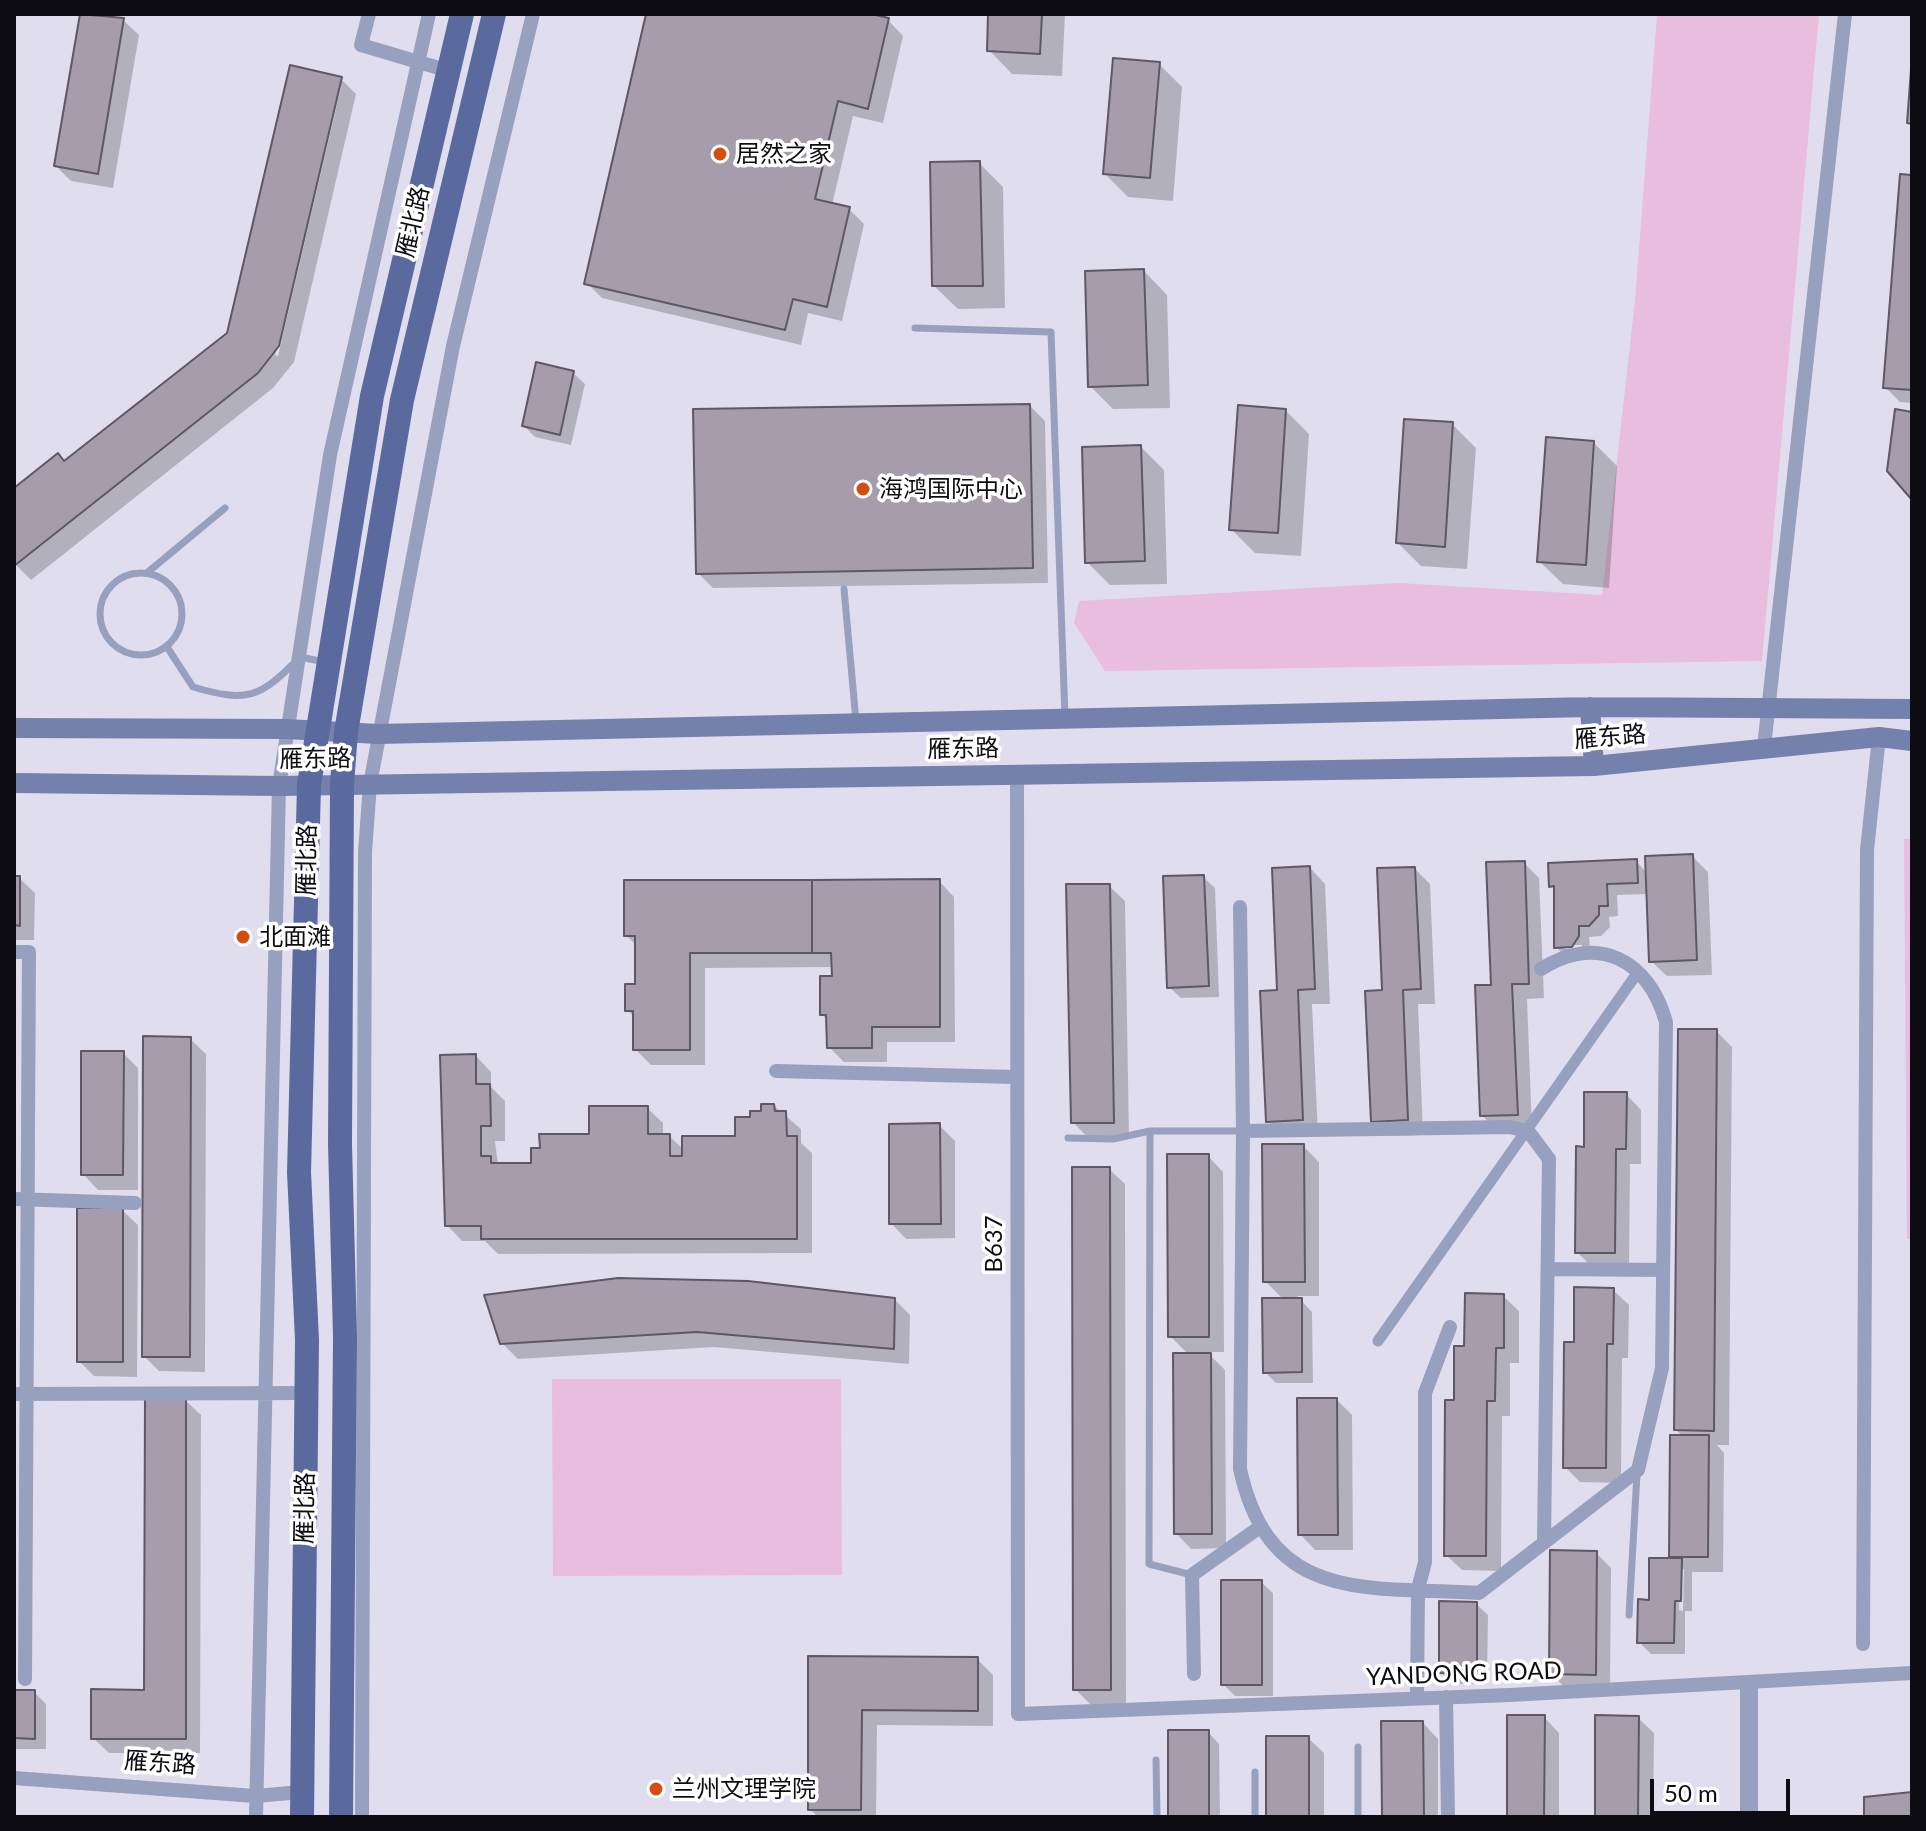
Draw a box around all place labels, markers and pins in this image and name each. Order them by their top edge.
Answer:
place label: 居然之家 [736,140,832,168]
marker: 居然之家 [711,145,729,163]
place label: 海鸿国际中心 [879,475,1023,503]
marker: 海鸿国际中心 [854,480,872,498]
place label: 北面滩 [259,923,331,951]
marker: 北面滩 [234,928,252,946]
place label: 兰州文理学院 [672,1775,816,1803]
marker: 兰州文理学院 [647,1780,665,1798]

